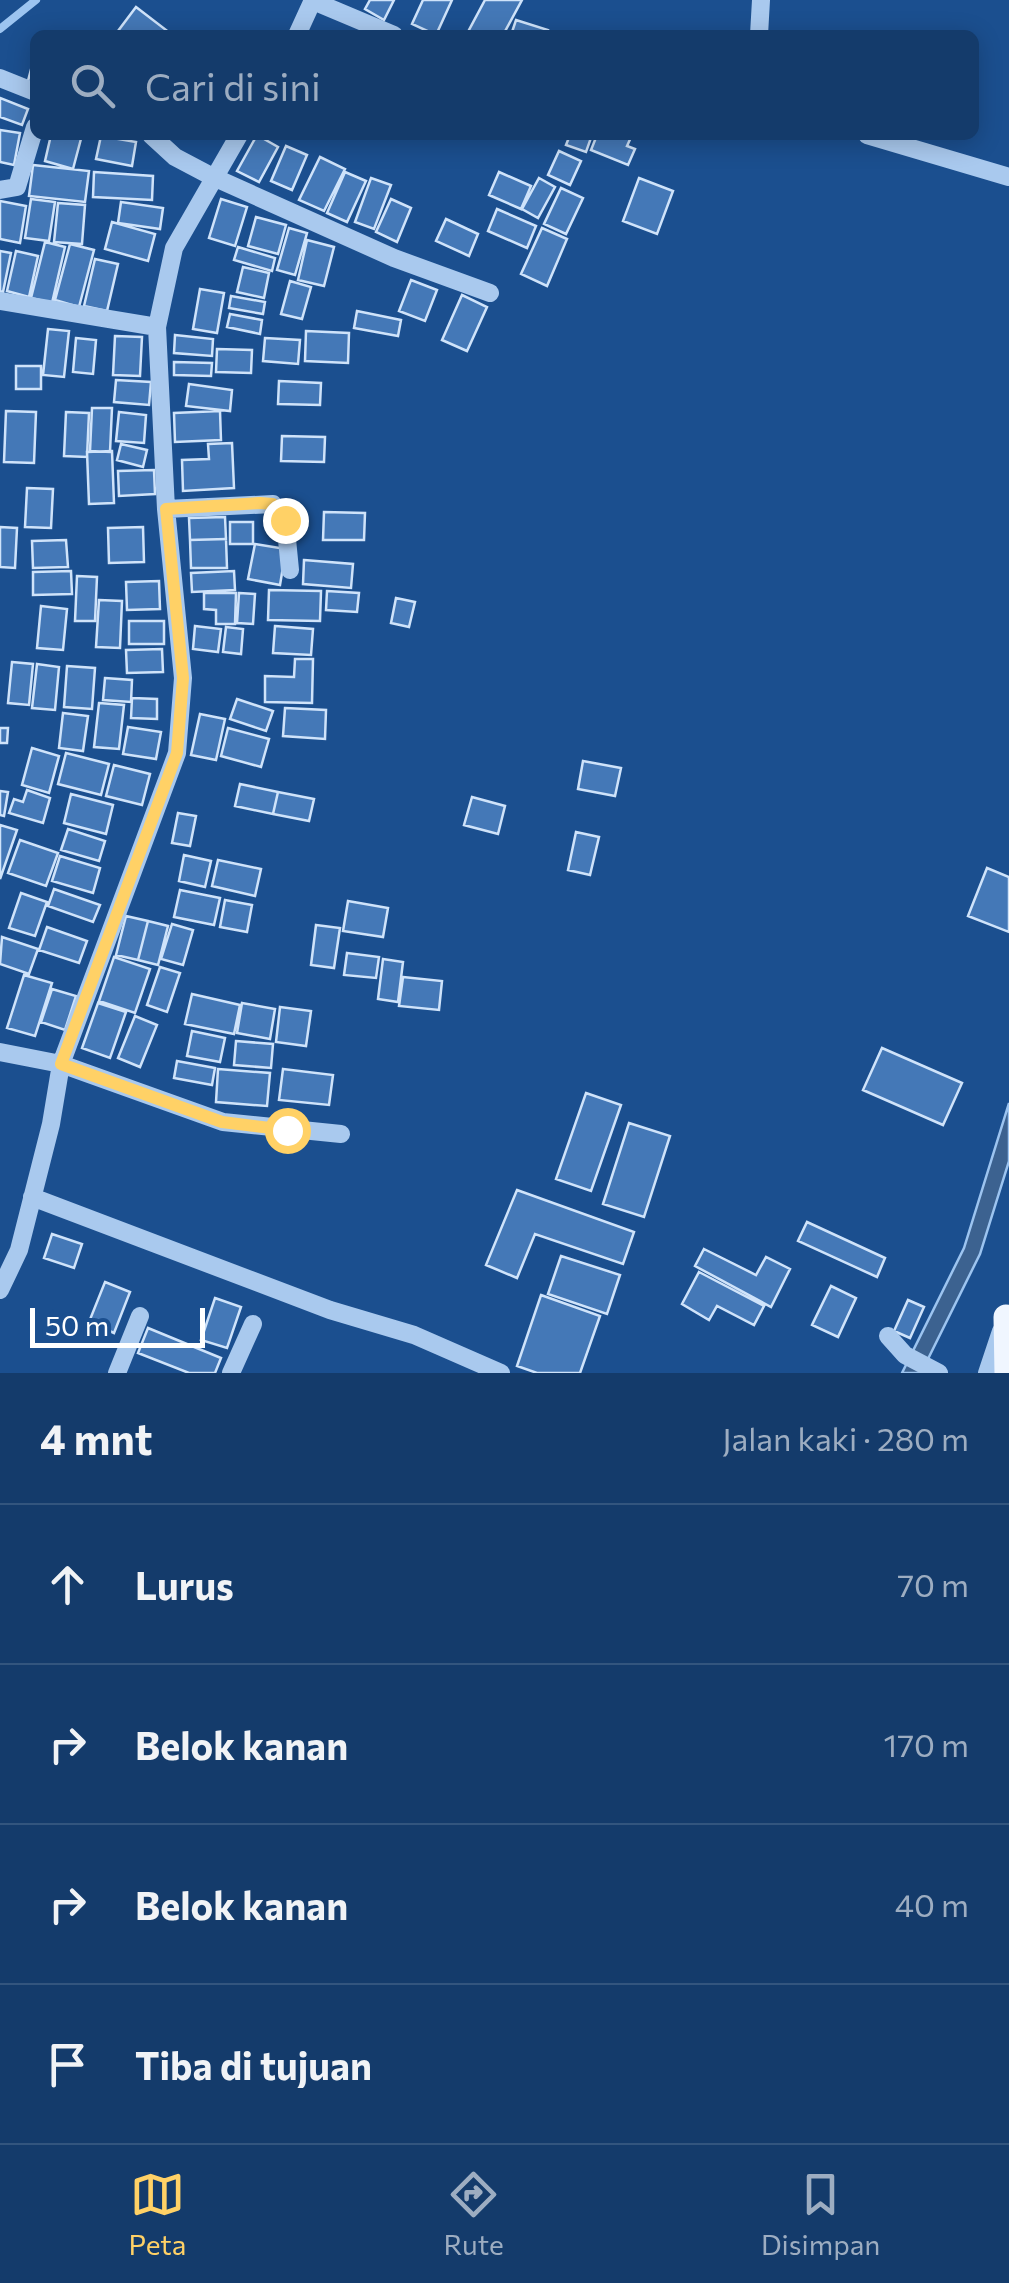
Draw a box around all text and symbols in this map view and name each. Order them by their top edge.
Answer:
search box [30,30,979,140]
icon: search [65,58,120,113]
text: Cari di sini [145,62,321,109]
route end [263,498,309,544]
route start [265,1108,311,1154]
scale bar [30,1303,205,1348]
text: 50 m [45,1308,109,1342]
text: 4 mnt [40,1412,152,1464]
text: Jalan kaki · 280 m [722,1418,969,1458]
icon: ahead [40,1557,95,1612]
text: Lurus [135,1561,234,1608]
text: 70 m [897,1564,969,1604]
icon: right [40,1717,95,1772]
text: Belok kanan [135,1721,348,1768]
text: 170 m [884,1724,969,1764]
icon: right [40,1877,95,1932]
text: Belok kanan [135,1881,348,1928]
text: 40 m [895,1884,969,1924]
icon: arrive [40,2037,95,2092]
text: Tiba di tujuan [135,2041,372,2088]
tab: Peta [129,2167,186,2261]
tab: Rute [444,2167,504,2261]
tab: Disimpan [761,2167,880,2261]

